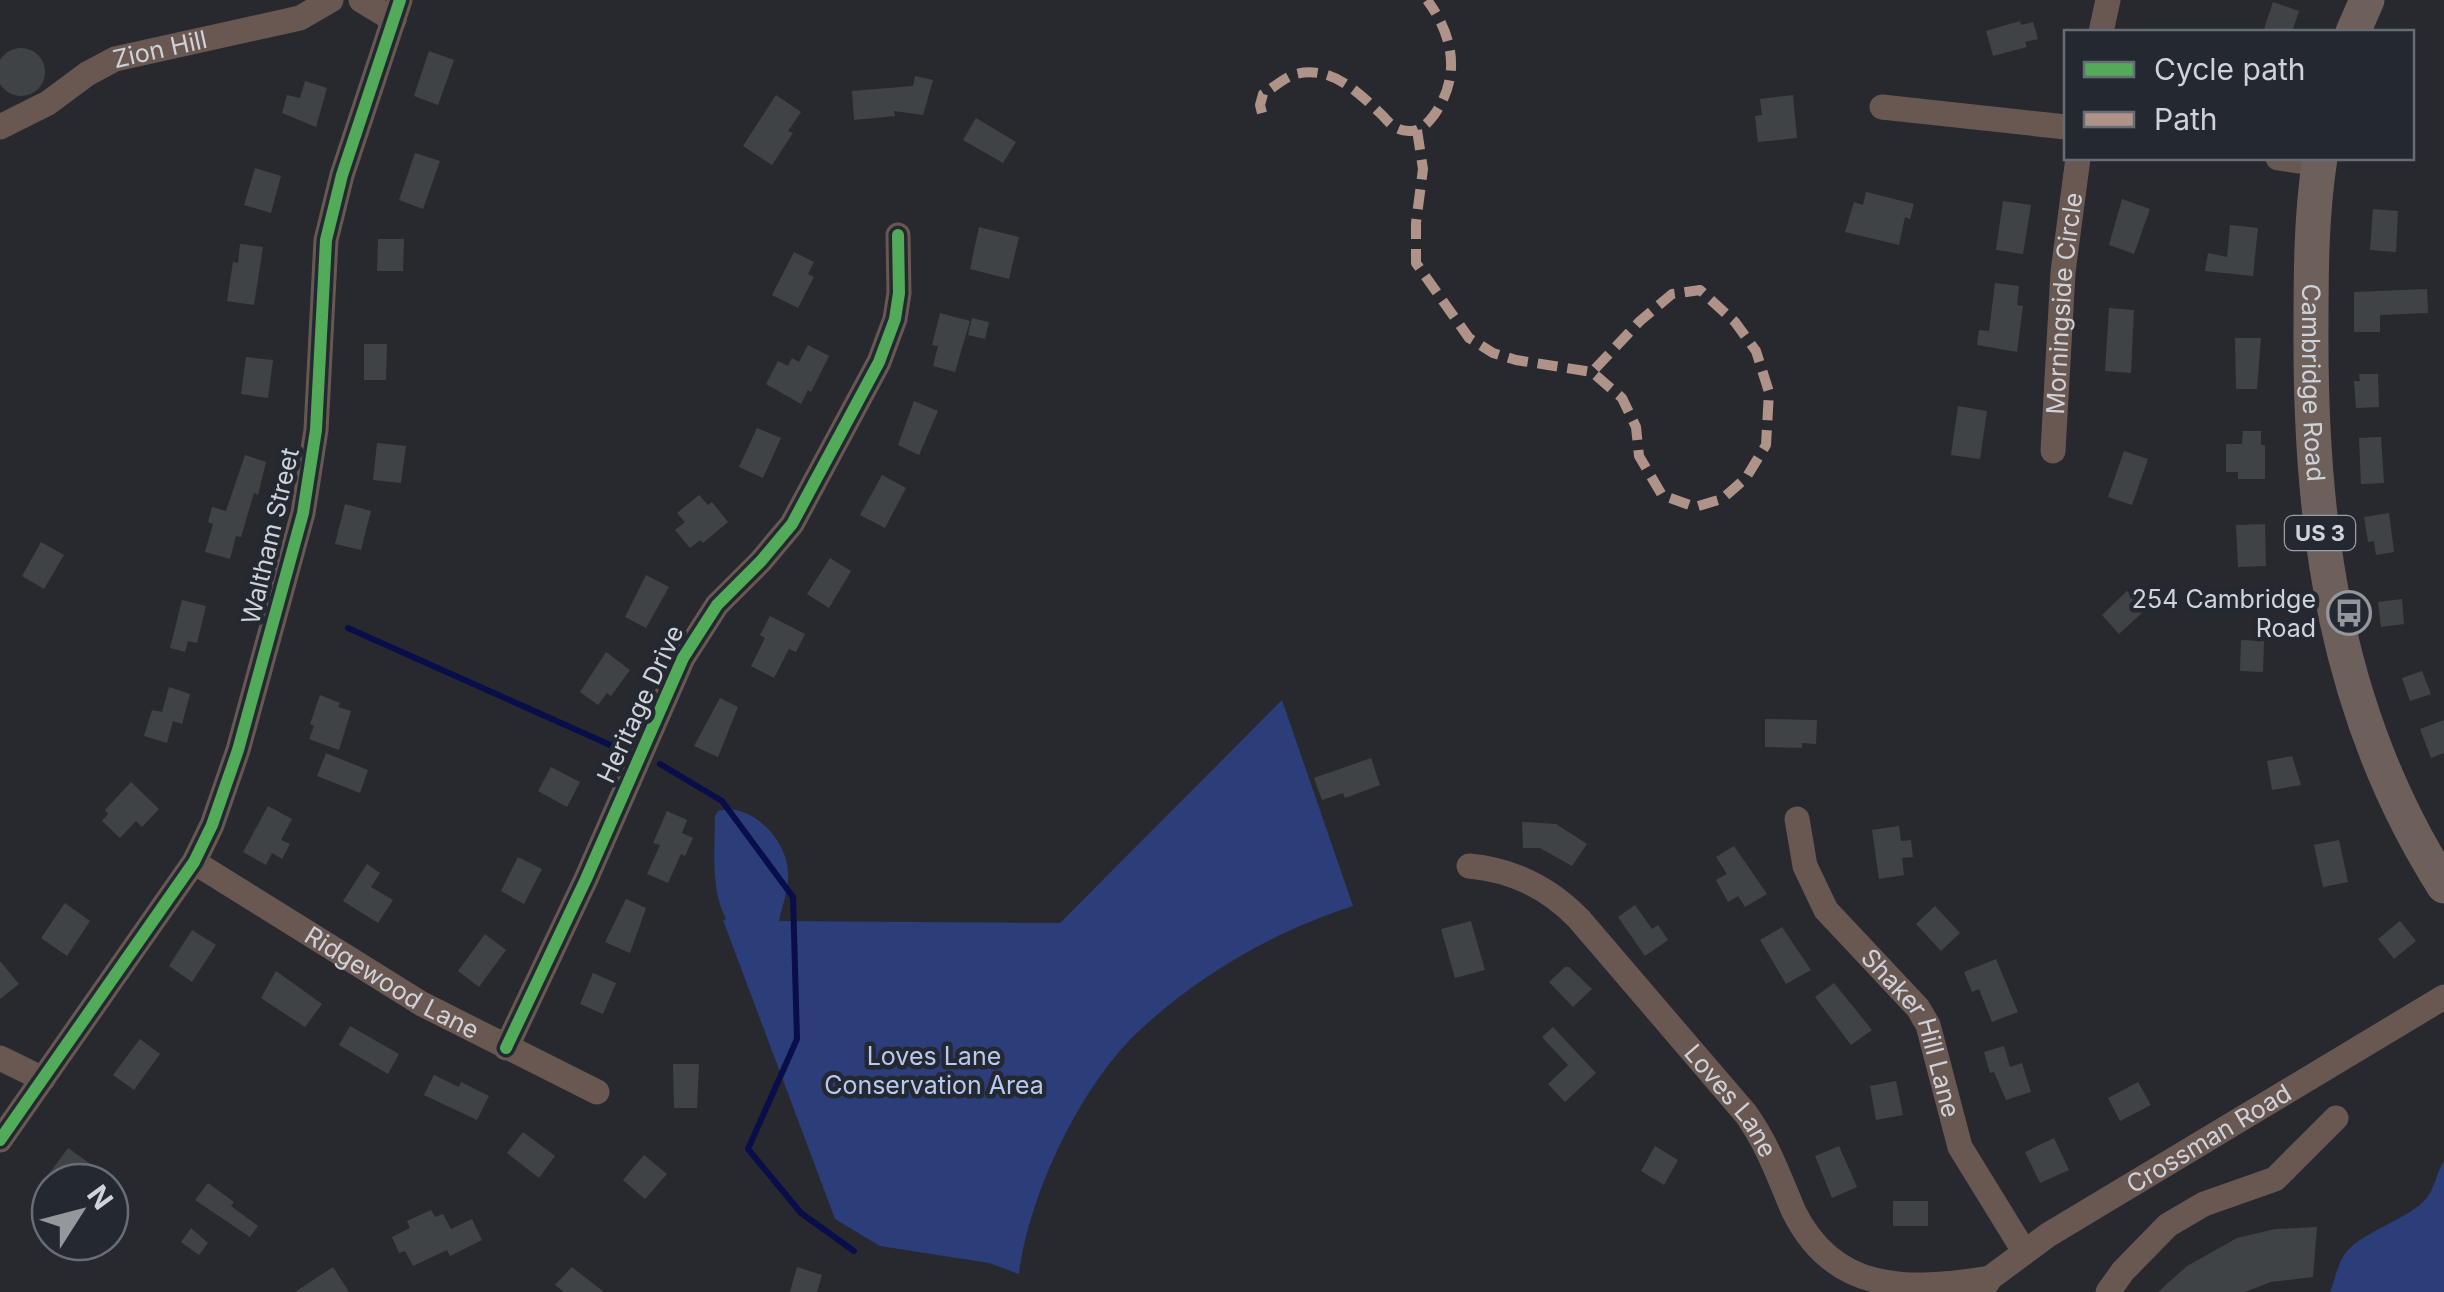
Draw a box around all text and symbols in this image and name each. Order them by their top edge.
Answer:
street label: Zion Hill [110,24,210,74]
legend [2064,30,2414,160]
text: Cycle path [2154,51,2306,87]
text: Path [2154,101,2218,137]
street label: Morningside Circle [2040,191,2088,415]
street label: Cambridge Road [2296,283,2331,483]
street label: Waltham Street [235,445,305,627]
road number: US 3 [2285,516,2355,550]
place label: 254 Cambridge Road [2132,584,2316,643]
bus stop icon: 254 Cambridge Road [2326,590,2372,636]
street label: Heritage Drive [590,620,690,788]
street label: Ridgewood Lane [299,920,484,1045]
street label: Shaker Hill Lane [1855,942,1967,1120]
street label: Loves Lane [1678,1038,1783,1162]
park label: Loves Lane Conservation Area [824,1041,1044,1100]
street label: Crossman Road [2121,1077,2297,1199]
north arrow [30,1162,130,1262]
text: N [80,1179,120,1216]

